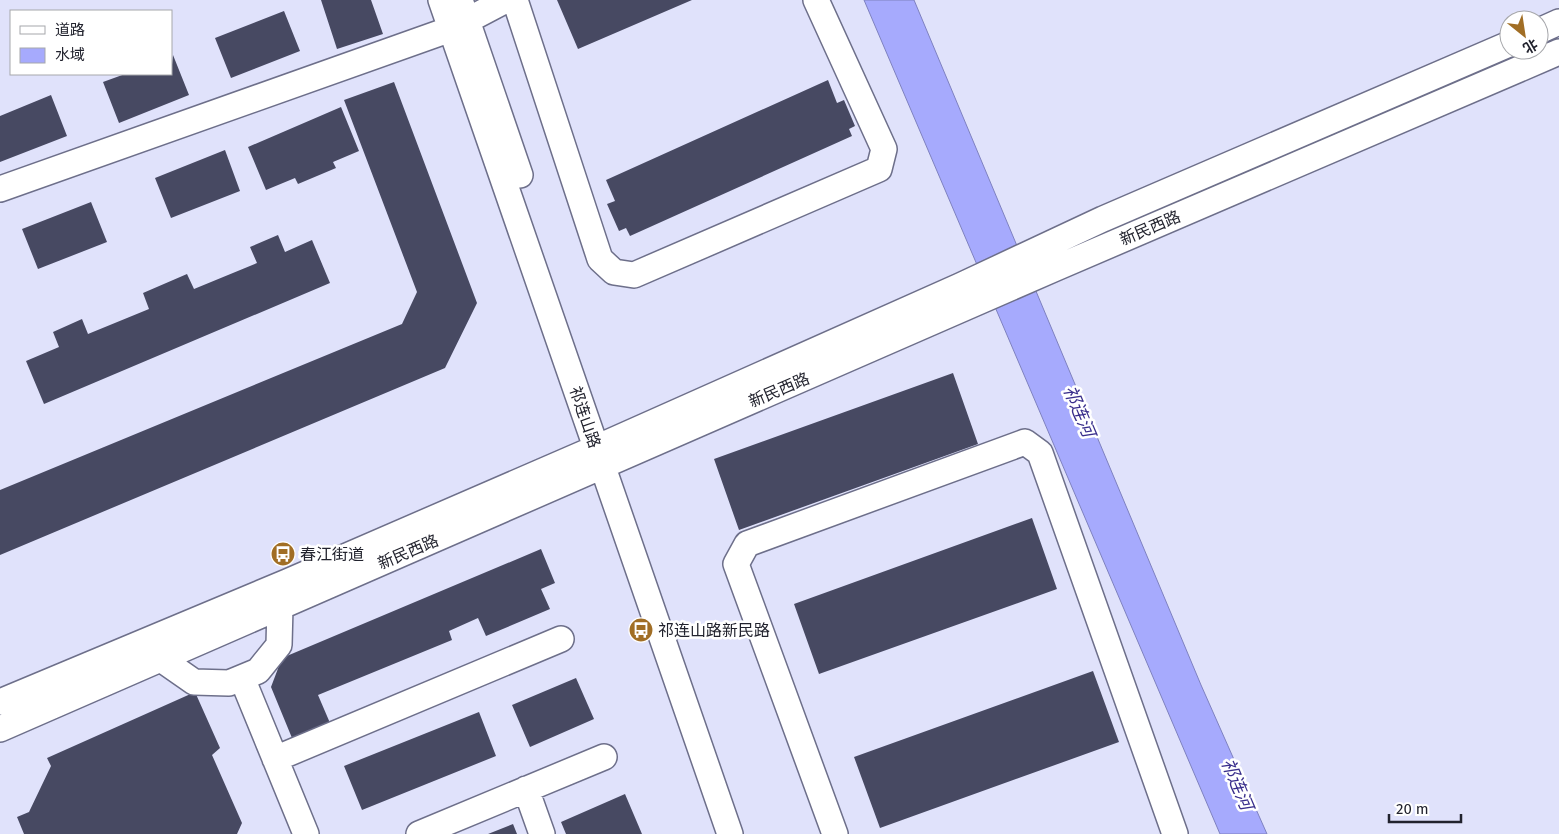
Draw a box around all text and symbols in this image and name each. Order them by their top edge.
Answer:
legend [10,10,172,75]
north arrow [1499,10,1549,60]
text: 道路 [55,21,85,39]
text: 北 [1520,35,1541,57]
text: 水域 [55,46,85,64]
street label: 新民西路 [1117,207,1183,249]
street label: 新民西路 [746,369,812,411]
water label: 祁连河 [1058,382,1101,443]
street label: 祁连山路 [566,384,604,450]
street label: 新民西路 [375,531,441,573]
bus stop icon: 春江街道 [270,541,296,567]
place label: 春江街道 [300,545,364,564]
bus stop icon: 祁连山路新民路 [628,617,654,643]
place label: 祁连山路新民路 [658,621,770,640]
water label: 祁连河 [1216,755,1259,816]
scale bar [1389,792,1462,824]
text: 20 m [1396,800,1429,818]

